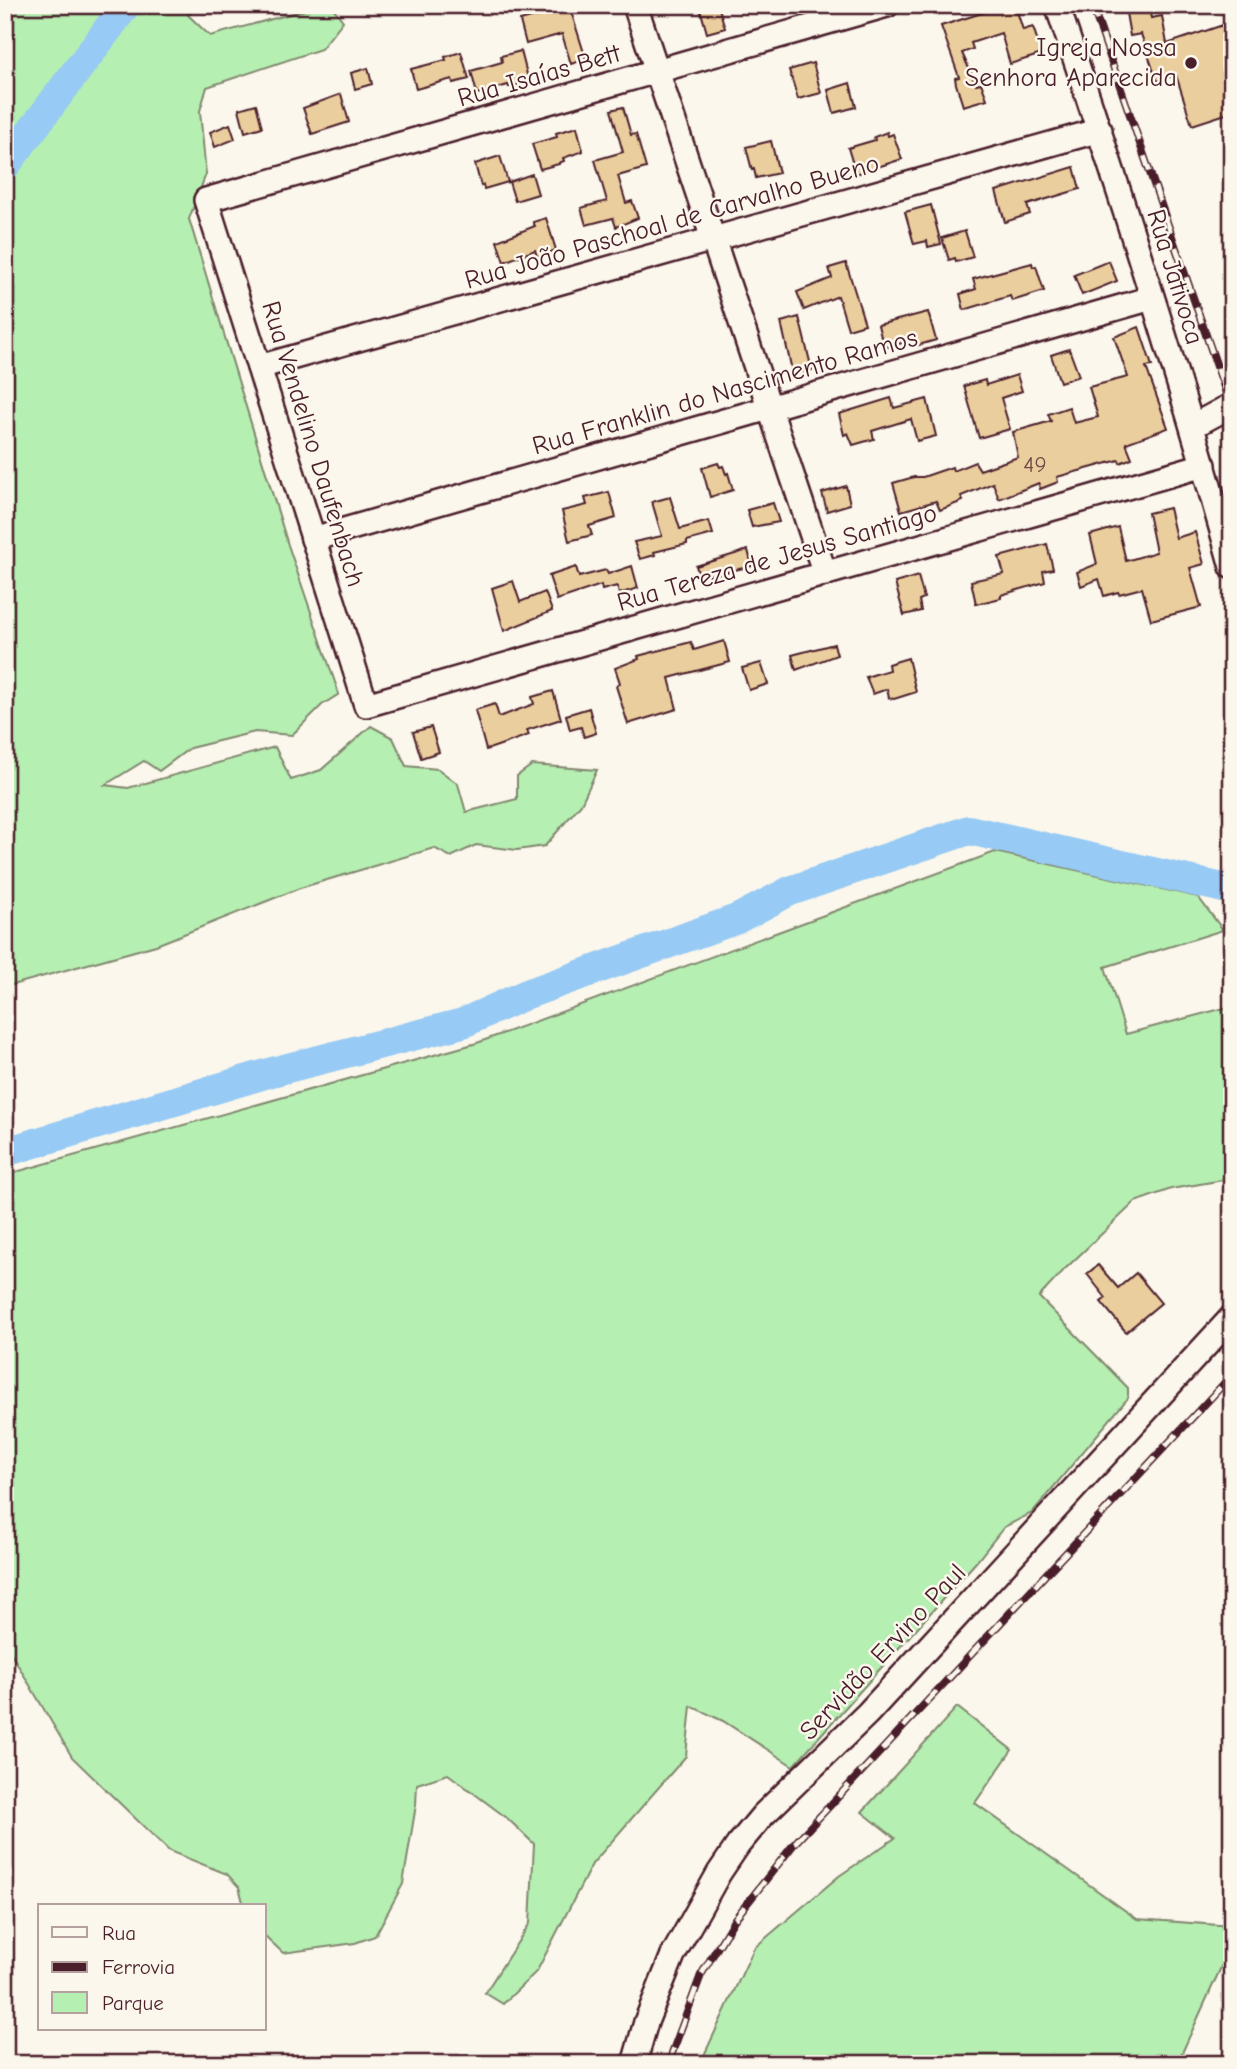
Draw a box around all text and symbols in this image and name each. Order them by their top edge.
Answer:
place label: Igreja Nossa Senhora Aparecida [965,33,1177,93]
street label: Rua Isaías Bett [454,38,625,114]
marker: Igreja Nossa Senhora Aparecida [1183,55,1199,71]
street label: Rua João Paschoal de Carvalho Bueno [461,148,883,296]
street label: Rua Jativoca [1140,206,1210,348]
street label: Rua Vendelino Daufenbach [255,298,371,590]
street label: Rua Franklin do Nascimento Ramos [529,323,921,461]
house number: 49 [1023,451,1047,478]
street label: Rua Tereza de Jesus Santiago [614,498,940,618]
street label: Servidão Ervino Paul [794,1558,972,1746]
legend [38,1904,266,2030]
text: Rua [102,1921,136,1945]
text: Ferrovia [102,1955,175,1979]
text: Parque [102,1991,164,2015]

